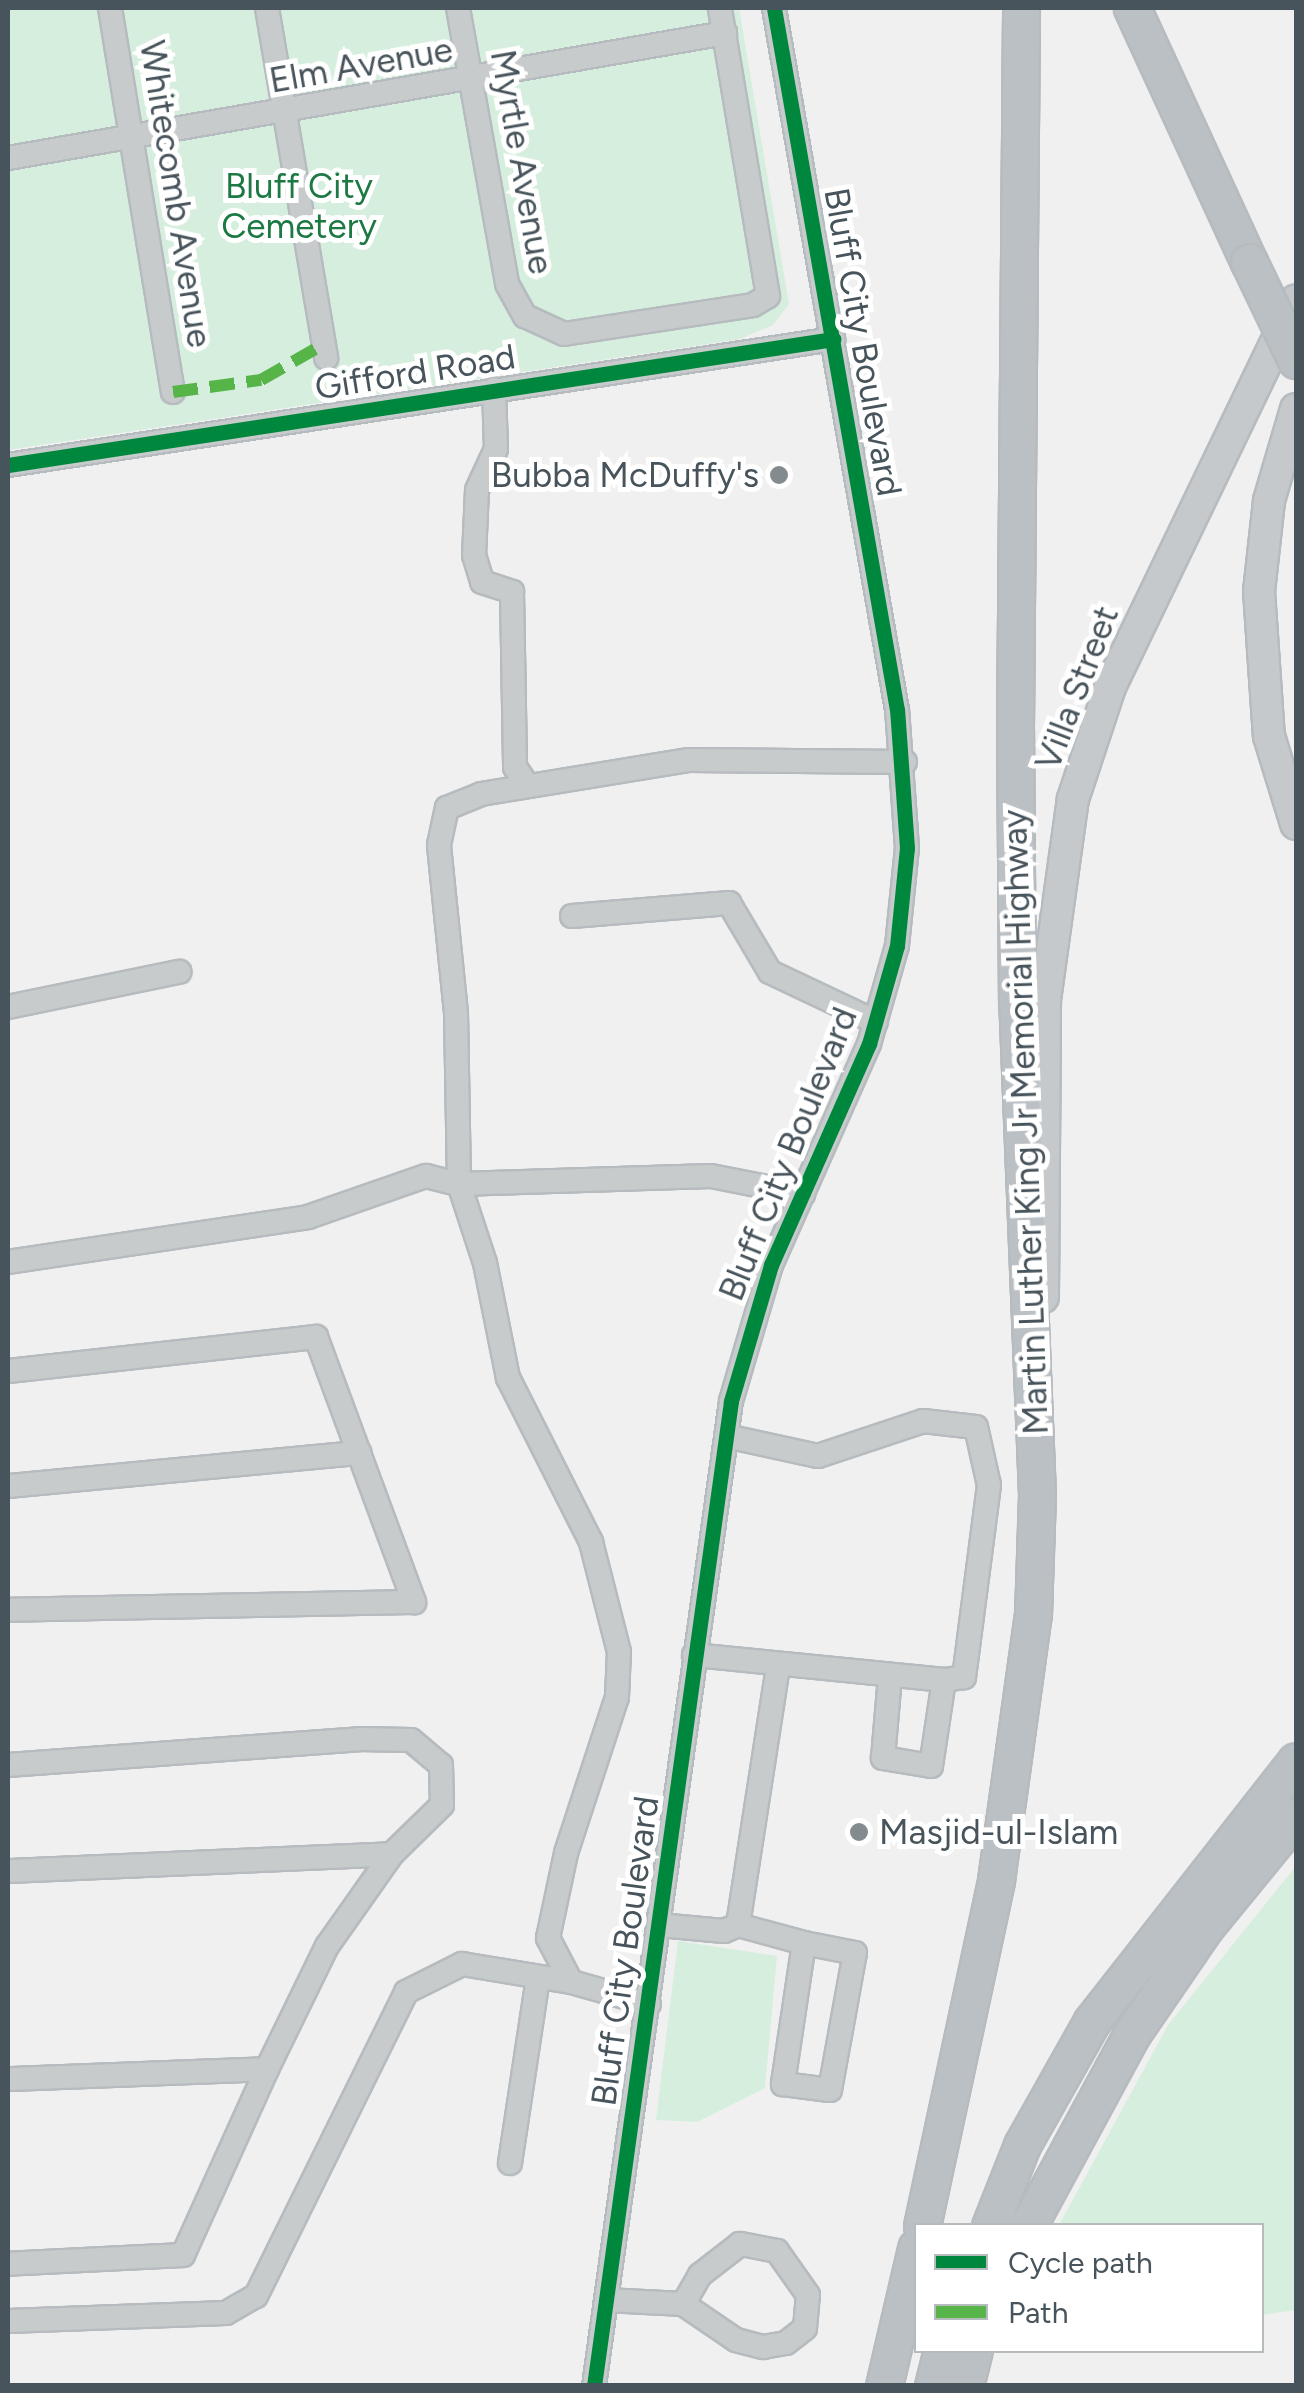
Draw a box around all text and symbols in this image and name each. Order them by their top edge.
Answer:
street label: Elm Avenue [266,28,456,102]
street label: Whitecomb Avenue [131,38,221,350]
street label: Myrtle Avenue [482,47,562,277]
park label: Bluff City Cemetery [221,165,377,247]
street label: Bluff City Boulevard [815,185,911,499]
street label: Gifford Road [312,335,518,409]
place label: Bubba McDuffy's [491,454,759,496]
marker: Bubba McDuffy's [768,464,790,486]
street label: Villa Street [1027,600,1127,776]
street label: Martin Luther King Jr Memorial Highway [993,809,1057,1435]
street label: Bluff City Boulevard [710,1001,866,1307]
street label: Bluff City Boulevard [582,1793,668,2109]
place label: Masjid-ul-Islam [879,1811,1118,1853]
marker: Masjid-ul-Islam [848,1821,870,1843]
legend [914,2223,1264,2353]
text: Cycle path [1008,2244,1153,2281]
text: Path [1008,2294,1068,2331]

